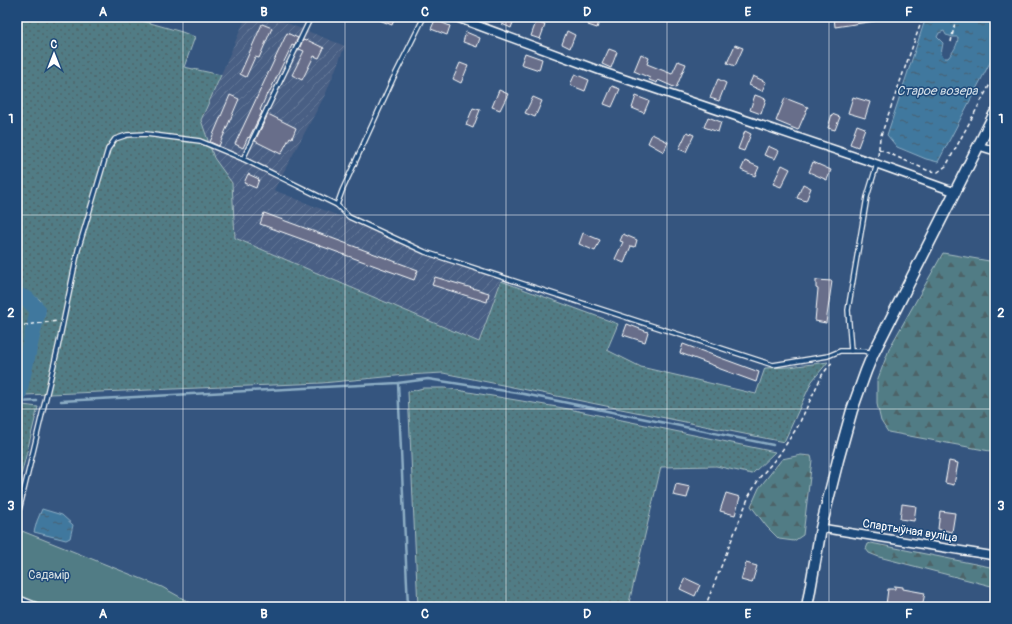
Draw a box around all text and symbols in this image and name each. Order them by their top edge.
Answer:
text: A [99,4,108,20]
text: B [260,4,268,20]
text: C [421,4,429,20]
text: D [583,4,591,20]
text: E [745,4,752,20]
text: F [905,4,913,20]
north arrow [34,34,74,74]
text: С [51,38,58,51]
water label: Старое возера [896,83,979,99]
text: 1 [8,111,14,127]
text: 1 [998,111,1004,127]
text: 2 [7,305,15,321]
text: 2 [997,305,1005,321]
text: 3 [7,498,15,514]
text: 3 [997,498,1005,514]
street label: Спартыўная вуліца [861,516,959,546]
park label: Садамір [28,568,70,583]
text: A [99,606,108,622]
text: B [260,606,268,622]
text: C [421,606,429,622]
text: D [583,606,591,622]
text: E [745,606,752,622]
text: F [905,606,913,622]

